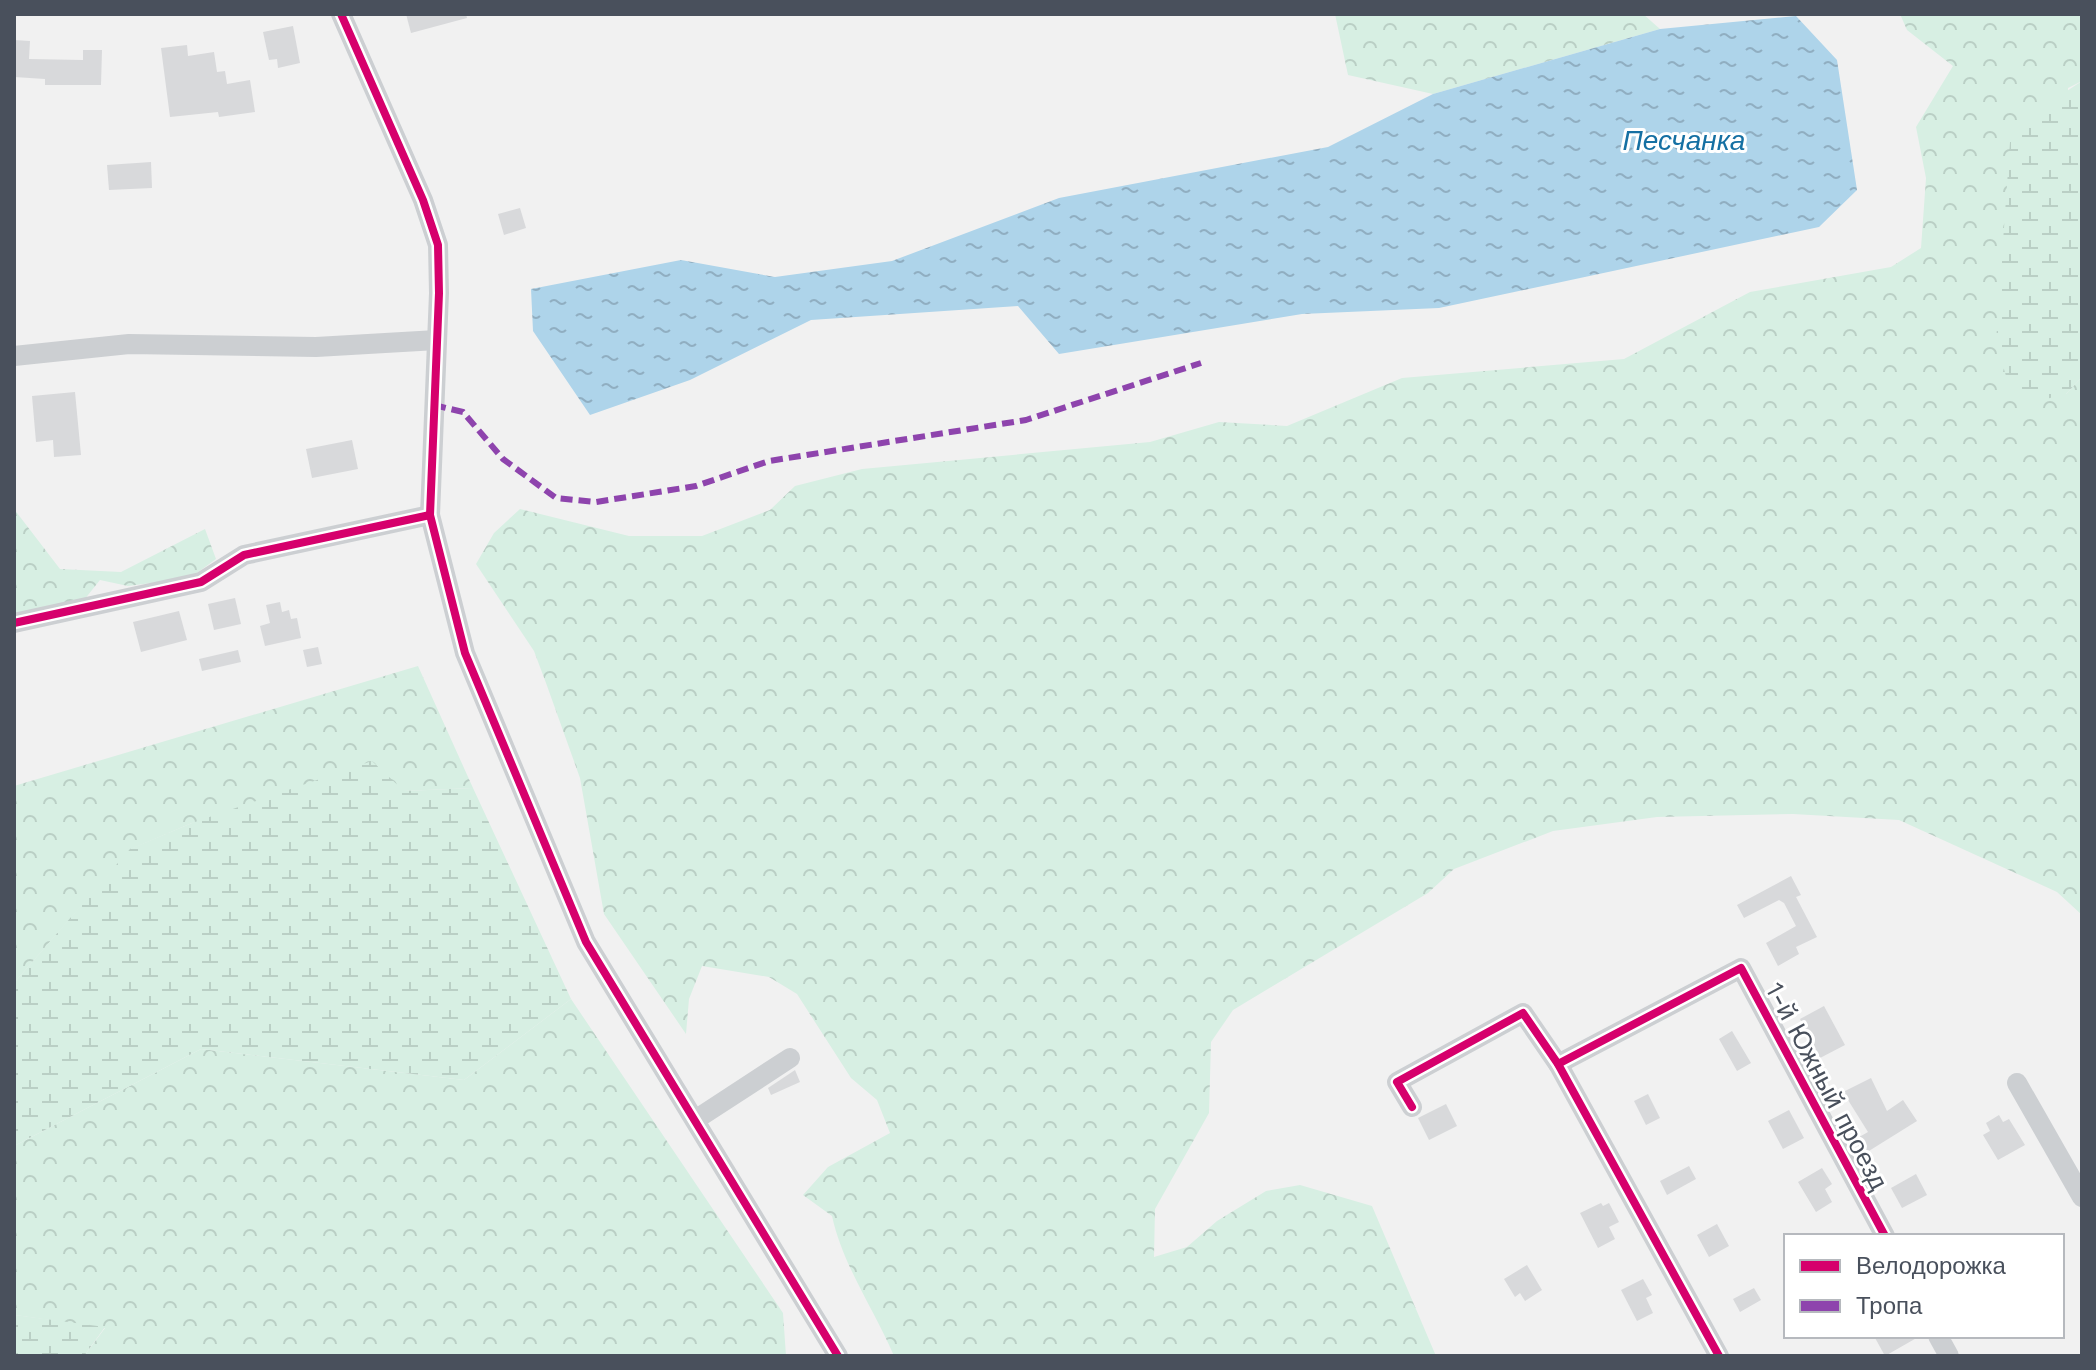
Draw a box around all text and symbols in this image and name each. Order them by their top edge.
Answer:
water label: Песчанка [1623,124,1745,157]
street label: 1-й Южный проезд [1760,977,1894,1195]
legend [1784,1234,2064,1338]
text: Велодорожка [1856,1252,2007,1280]
text: Тропа [1856,1292,1923,1320]

